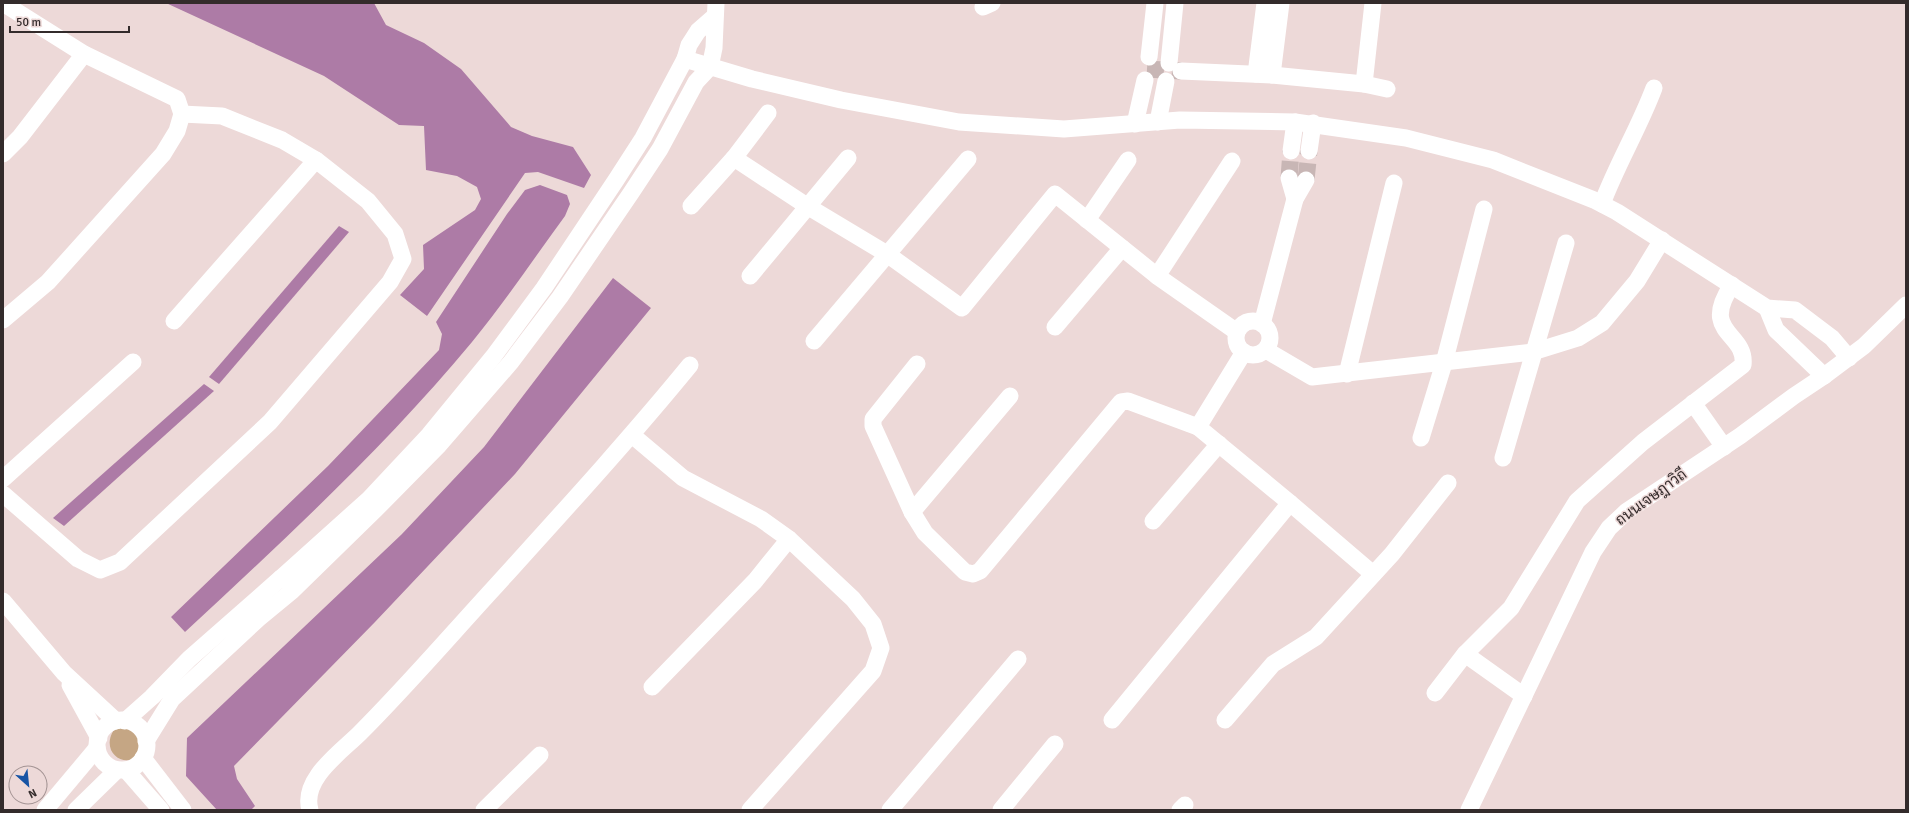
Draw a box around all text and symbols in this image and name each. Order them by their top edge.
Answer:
scale bar [10,8,129,34]
text: 50 m [16,15,41,30]
street label: ถนนเจษฎาวิถี [1611,464,1691,530]
north arrow [8,765,48,805]
text: N [26,786,39,801]

